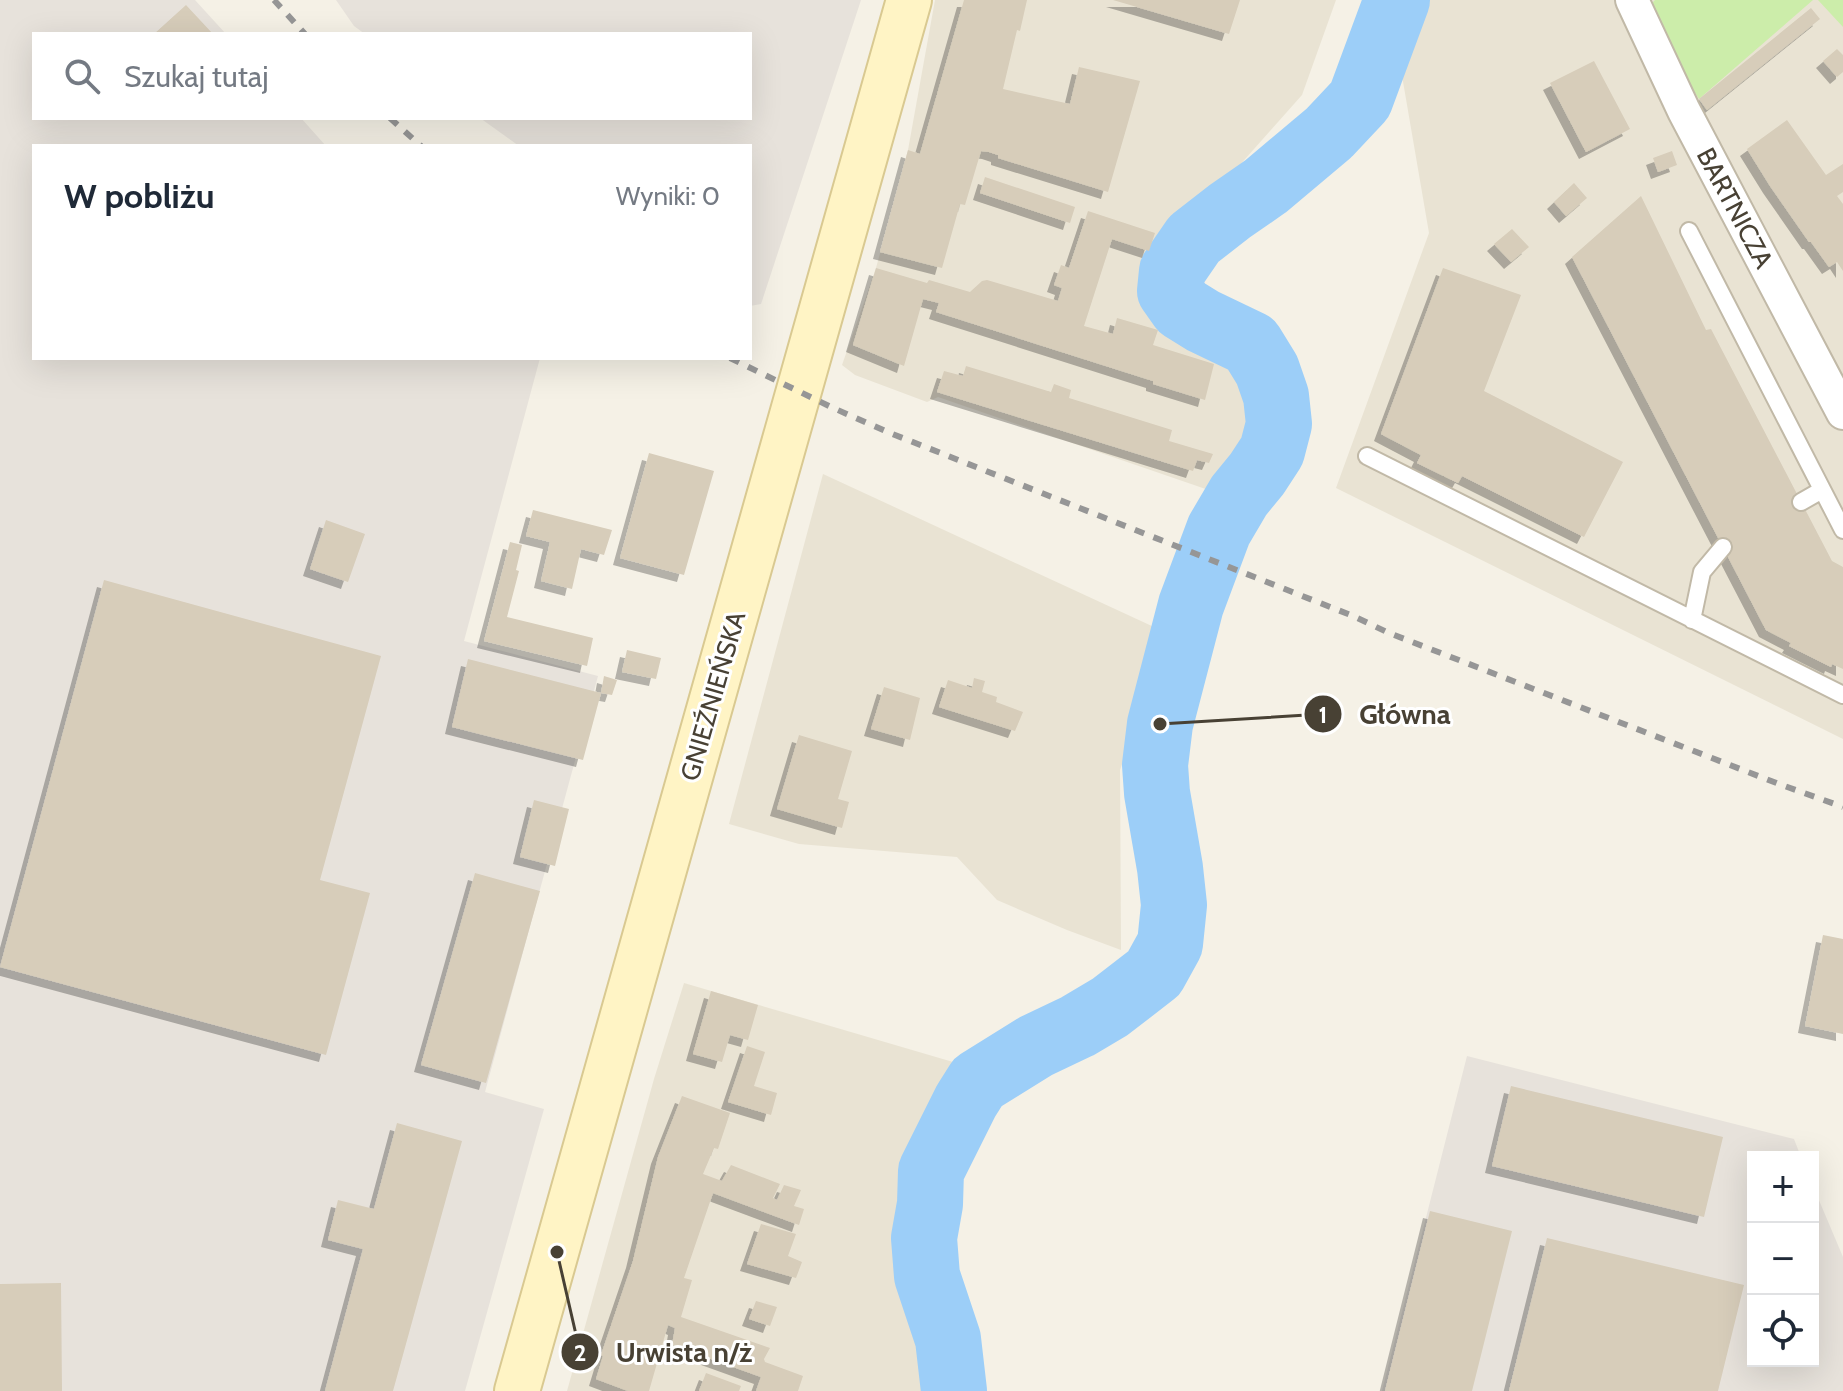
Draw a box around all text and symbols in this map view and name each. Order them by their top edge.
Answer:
search box [32,32,752,120]
icon: search [60,54,104,98]
text: Szukaj tutaj [124,58,269,95]
street label: BARTNICZA [1690,142,1780,274]
text: W pobliżu [64,175,215,217]
text: Wyniki: 0 [616,180,720,212]
street label: GNIEŹNIEŃSKA [674,608,752,784]
callout: Główna [1303,688,1467,740]
text: Główna [1359,697,1451,731]
text: 1 [1319,700,1327,729]
map controls [1747,1151,1819,1367]
button: + [1747,1151,1819,1223]
button: − [1747,1223,1819,1295]
button: locate [1747,1295,1819,1367]
callout: Urwista n/ż [560,1326,768,1378]
text: Urwista n/ż [616,1335,752,1369]
text: 2 [574,1338,586,1367]

